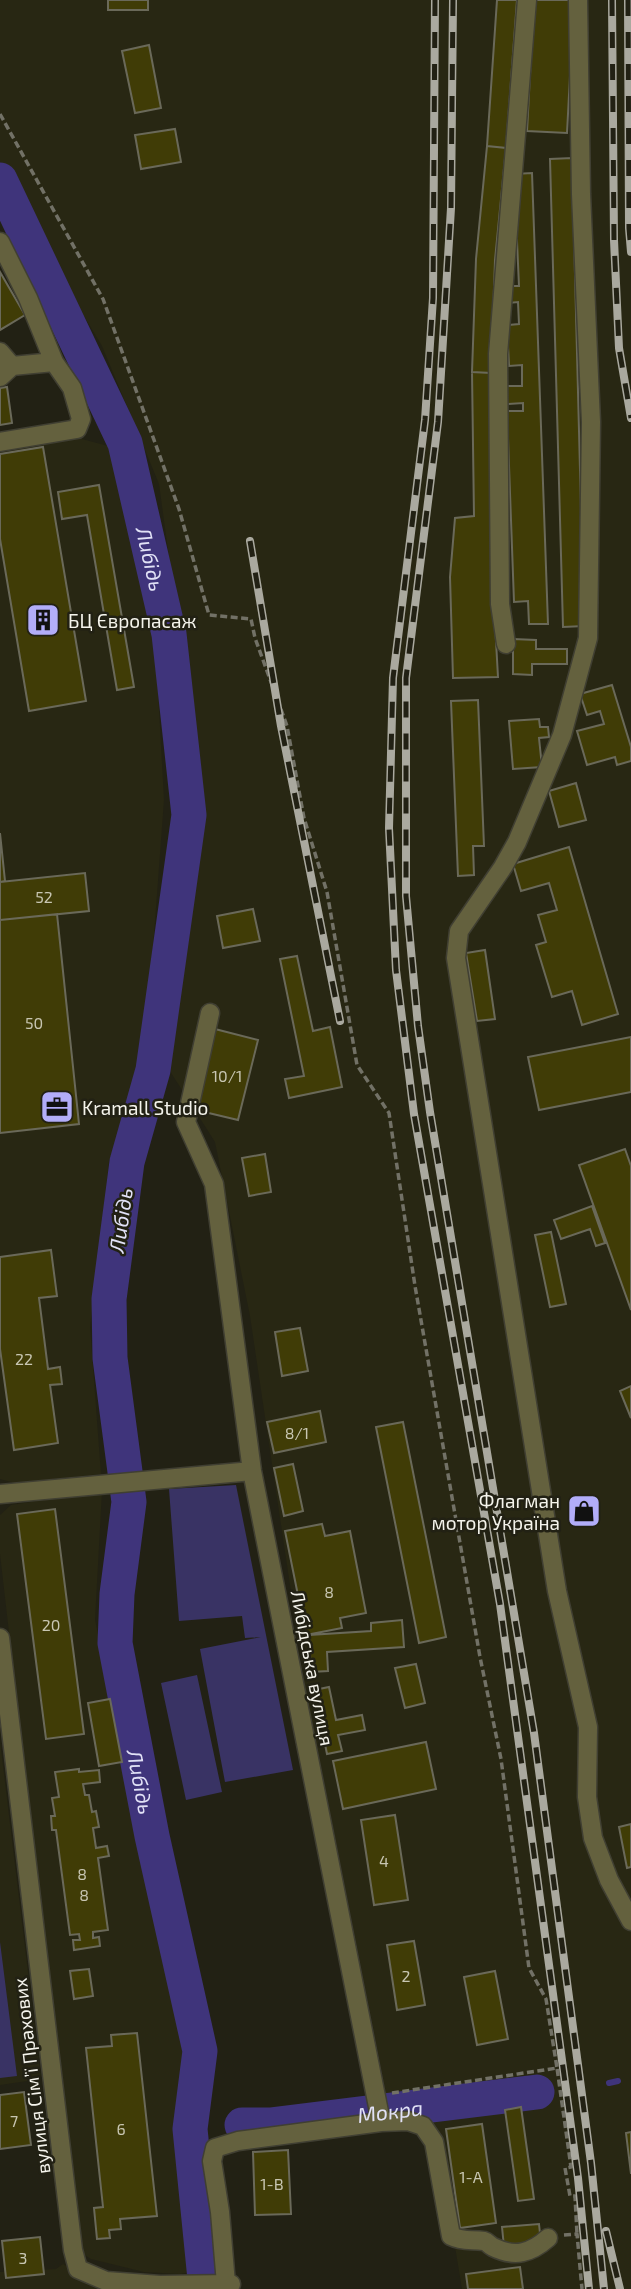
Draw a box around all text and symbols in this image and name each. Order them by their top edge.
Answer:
water label: Либідь [132,523,171,593]
building icon: БЦ Європасаж [24,601,62,639]
place label: БЦ Європасаж [68,609,196,632]
house number: 52 [35,887,53,906]
house number: 50 [25,1013,43,1032]
house number: 10/1 [212,1066,242,1085]
office icon: Kramall Studio [38,1088,76,1126]
place label: Kramall Studio [82,1096,208,1119]
water label: Либідь [103,1186,137,1255]
house number: 22 [15,1349,33,1368]
house number: 8/1 [285,1423,309,1442]
place label: Флагман мотор Україна [432,1489,560,1534]
shop icon: Флагман мотор Україна [565,1492,603,1530]
house number: 8 [324,1582,334,1601]
street label: Либідська вулиця [286,1588,339,1748]
house number: 20 [42,1615,60,1634]
water label: Либідь [123,1746,160,1816]
house number: 4 [379,1851,389,1870]
house number: 8 [77,1864,87,1883]
house number: 8 [79,1885,89,1904]
house number: 2 [402,1966,411,1985]
street label: вулиця Сімʼї Прахових [8,1977,55,2175]
water label: Мокра [356,2094,424,2127]
house number: 7 [10,2111,18,2130]
house number: 6 [116,2119,126,2138]
house number: 1-А [459,2167,483,2186]
house number: 1-В [260,2174,284,2193]
house number: 3 [19,2248,27,2267]

